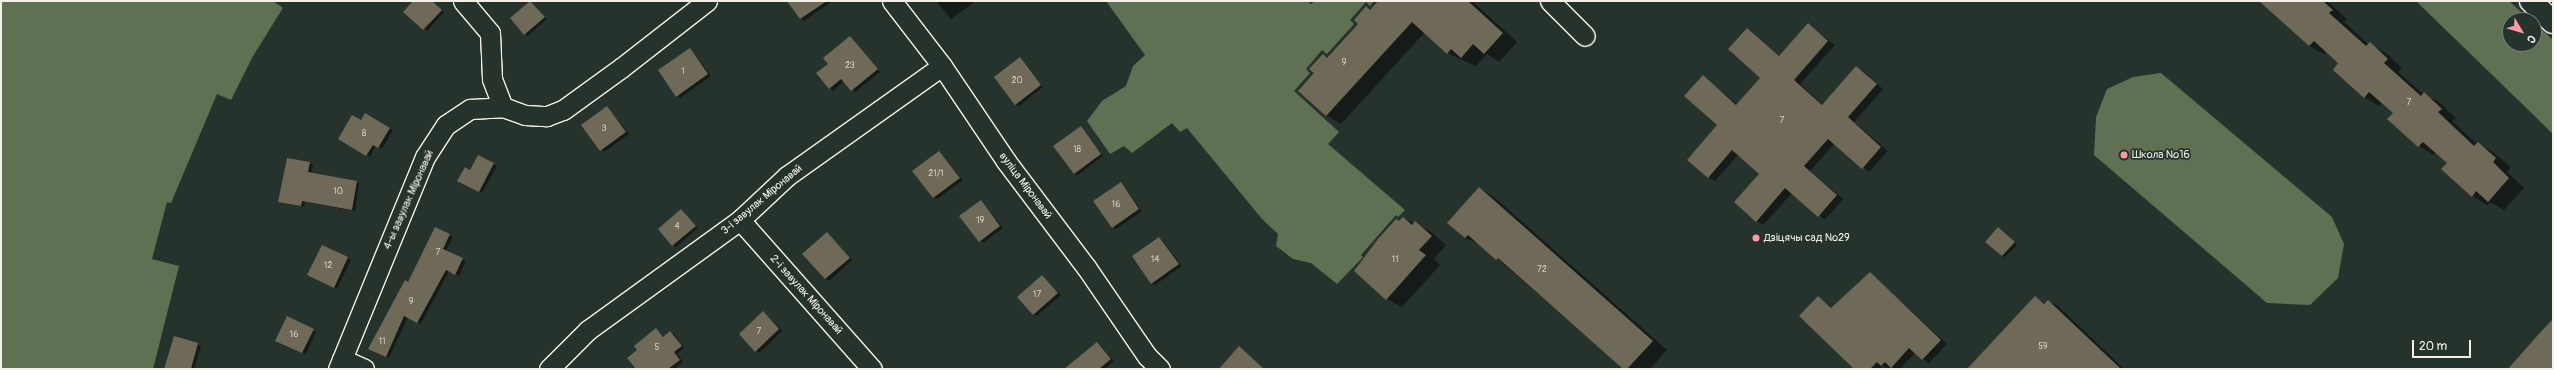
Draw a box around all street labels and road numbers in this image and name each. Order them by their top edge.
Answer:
street label: 4-ы завулак Міронавай [381,148,437,252]
street label: вуліца Міронавай [996,150,1054,222]
street label: 3-і завулак Міронавай [719,162,805,238]
street label: 2-і завулак Міронавай [767,253,845,337]

